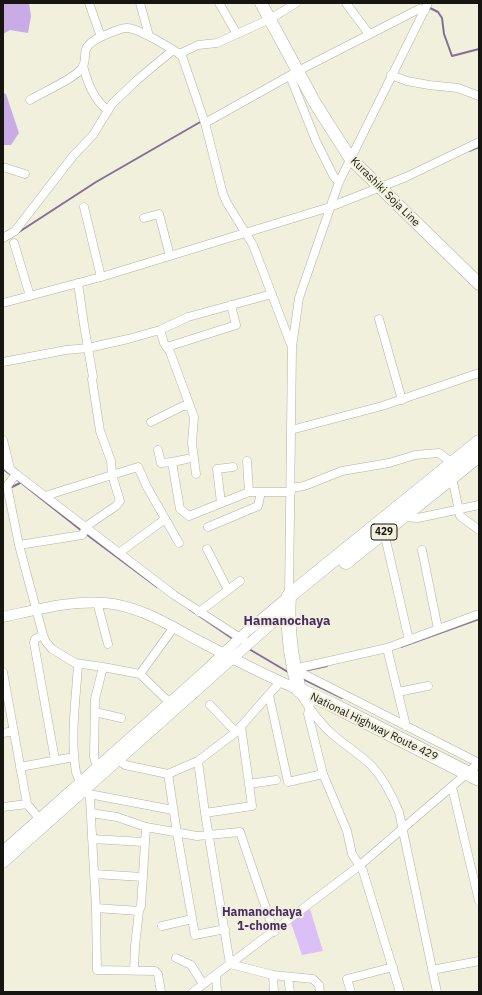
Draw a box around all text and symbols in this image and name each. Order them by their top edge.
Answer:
street label: Kurashiki Soja Line [348,155,422,229]
road number: 429 [371,524,397,540]
district label: Hamanochaya [244,613,330,629]
street label: National Highway Route 429 [308,690,440,764]
district label: Hamanochaya 1-chome [222,906,302,934]

